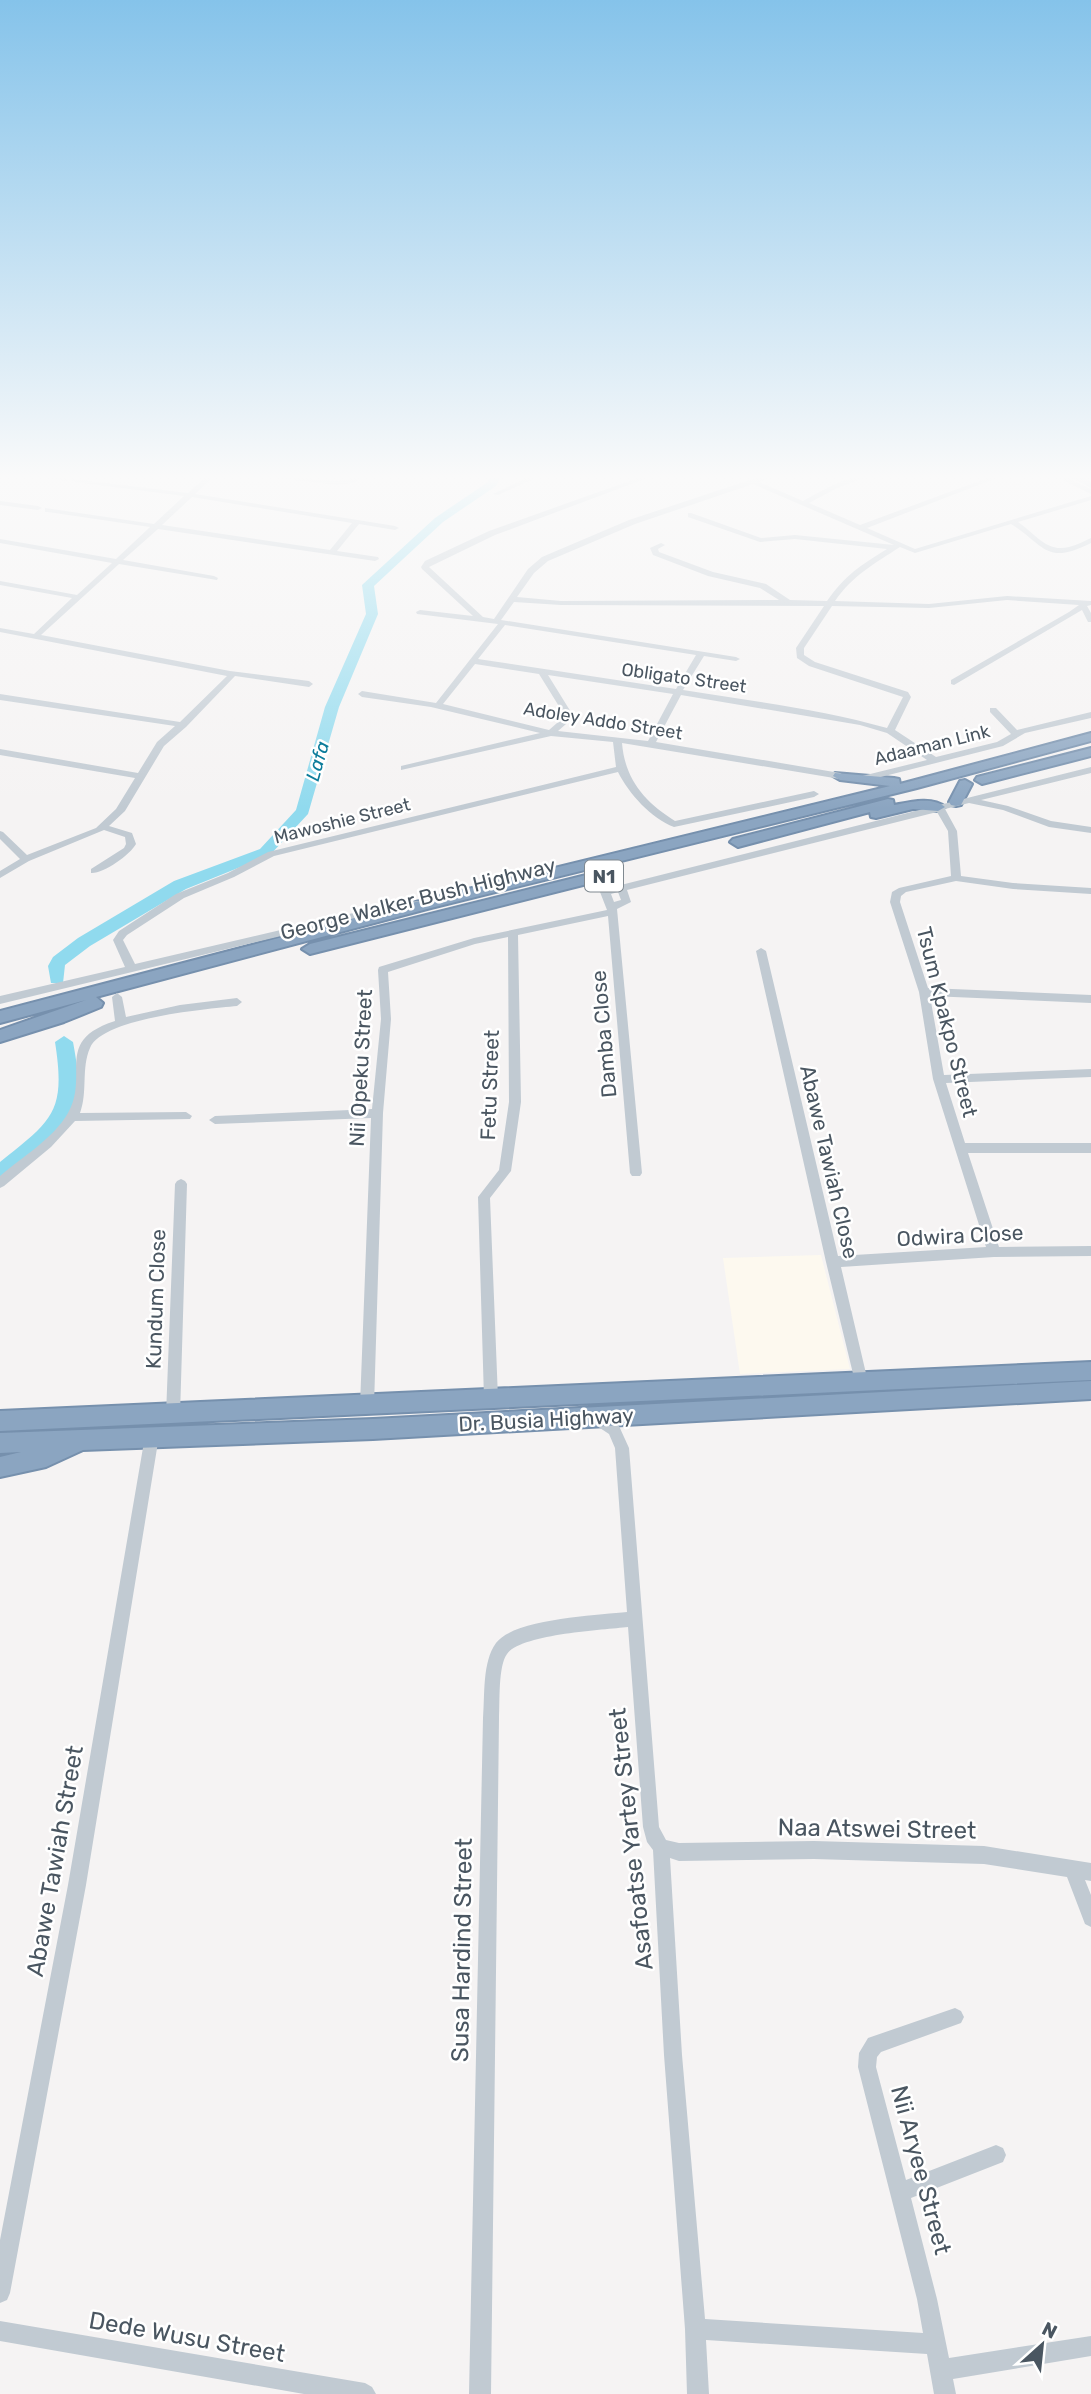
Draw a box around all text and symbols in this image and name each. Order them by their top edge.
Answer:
street label: Obligato Street [620,658,748,698]
street label: Adoley Addo Street [522,698,684,744]
street label: Adaaman Link [872,720,993,770]
water label: Lafa [301,739,334,784]
street label: Mawoshie Street [272,793,412,849]
street label: George Walker Bush Highway [278,852,558,945]
road number: N1 [585,860,623,891]
street label: Tsum Kpakpo Street [912,924,983,1120]
street label: Damba Close [585,969,622,1099]
street label: Nii Opeku Street [344,989,377,1147]
street label: Fetu Street [475,1029,504,1141]
street label: Abawe Tawiah Close [795,1063,864,1261]
street label: Odwira Close [896,1220,1024,1251]
street label: Kundum Close [141,1229,170,1369]
street label: Dr. Busia Highway [458,1402,635,1437]
street label: Asafoatse Yartey Street [603,1707,659,1971]
street label: Abawe Tawiah Street [21,1743,89,1979]
street label: Naa Atswei Street [777,1813,977,1845]
street label: Susa Hardind Street [446,1838,478,2062]
street label: Nii Aryee Street [885,2082,957,2258]
street label: Dede Wusu Street [87,2306,287,2368]
north arrow [1007,2310,1077,2380]
text: N [1038,2317,1061,2344]

